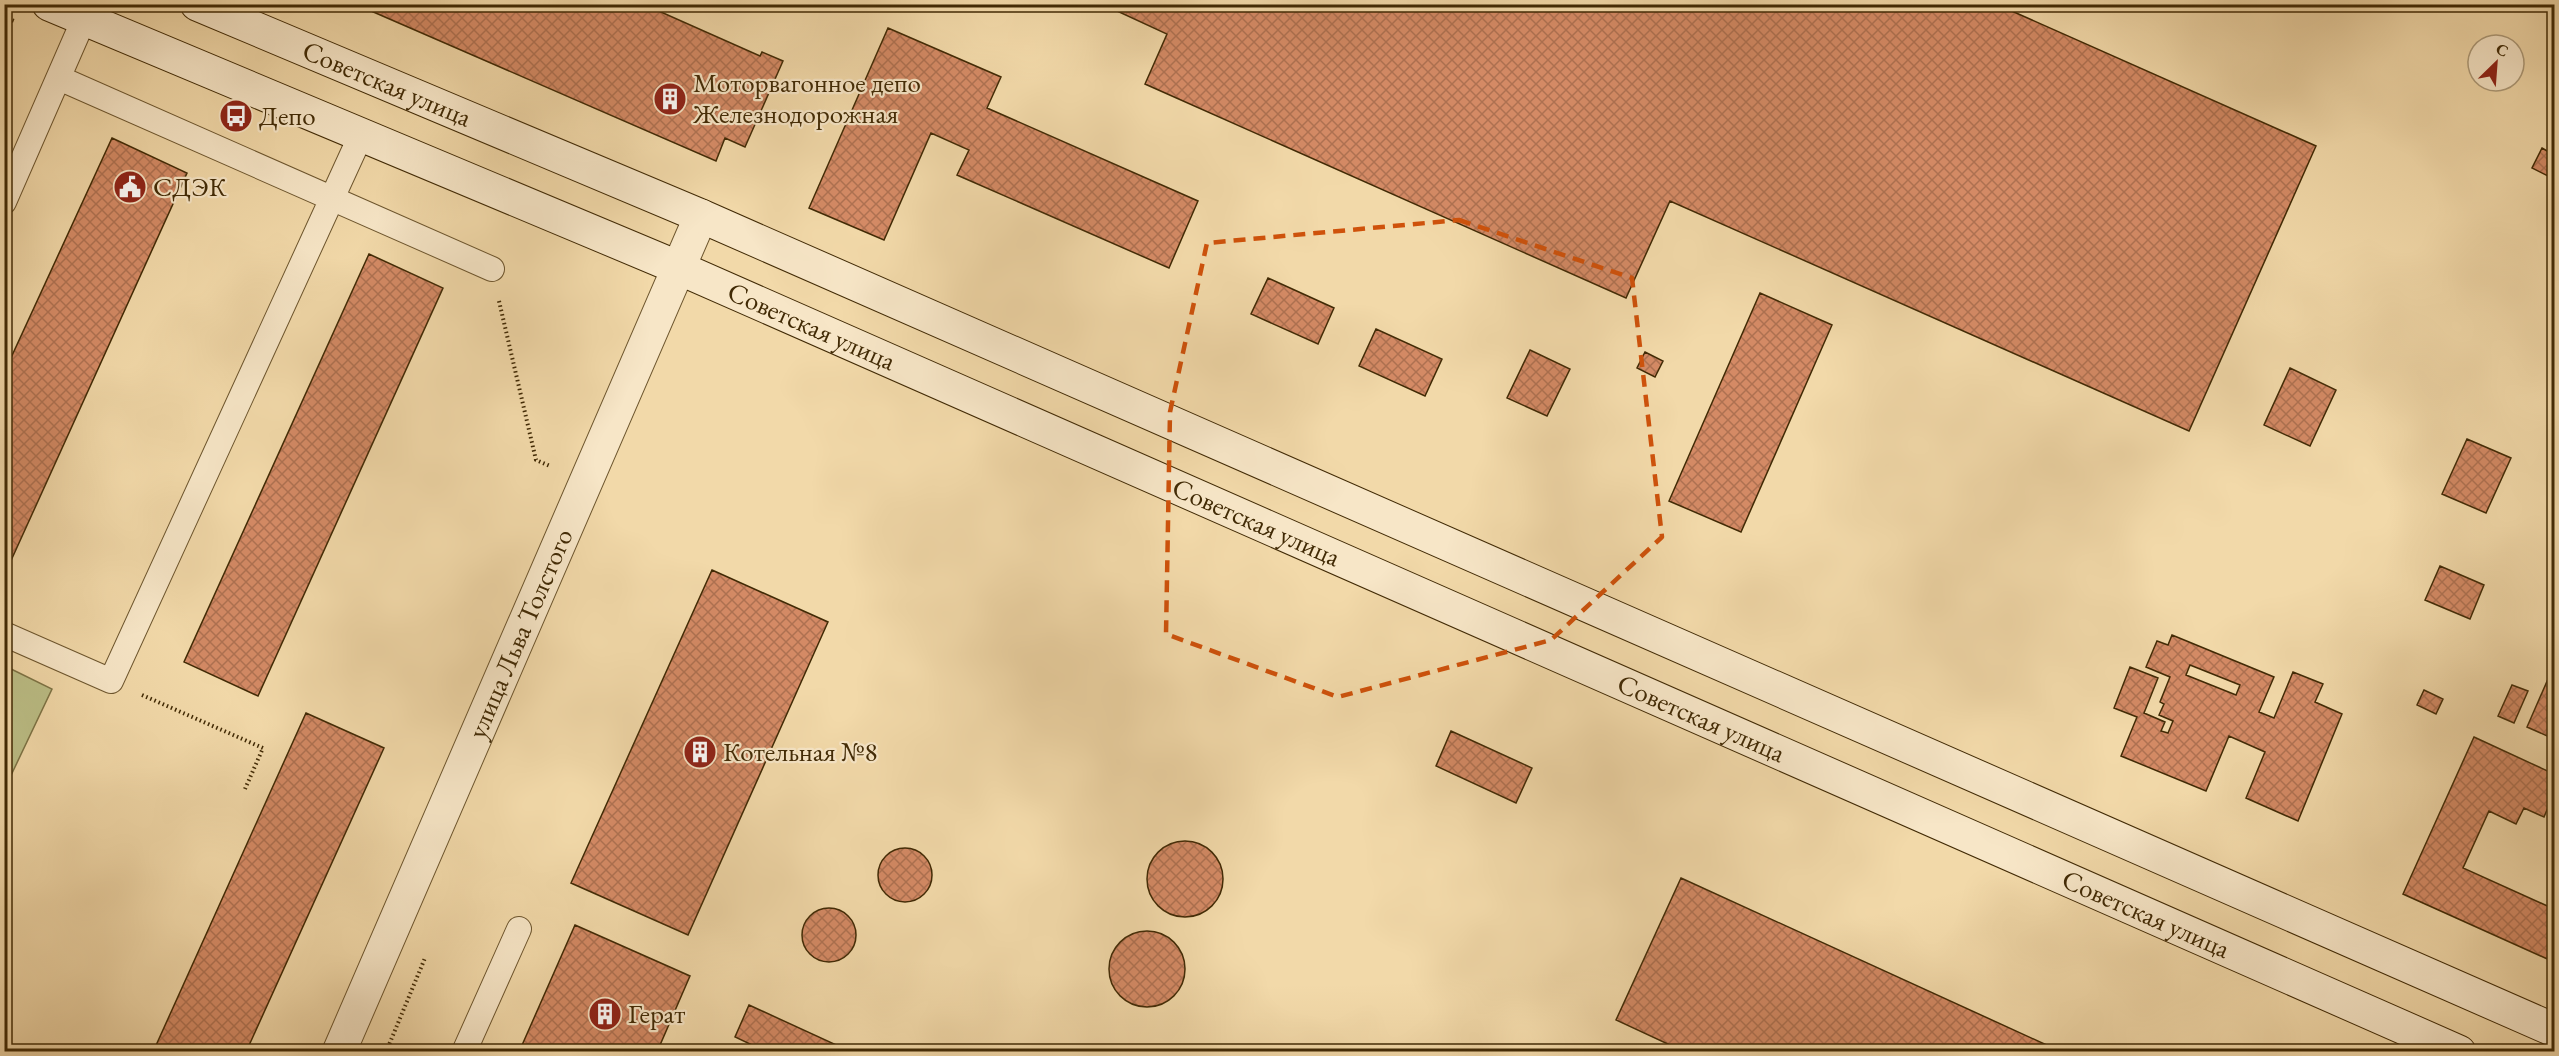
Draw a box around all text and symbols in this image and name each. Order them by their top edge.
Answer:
street label: Советская улица [297,32,477,135]
north arrow [2466,33,2526,93]
text: С [2493,38,2512,62]
place label: Моторвагонное депо Железнодорожная [692,65,921,131]
building icon: Моторвагонное депо Железнодорожная [652,81,688,117]
bus stop icon: Депо [218,98,254,134]
place label: Депо [259,98,316,133]
public building icon: СДЭК [112,169,148,205]
place label: СДЭК [153,169,227,204]
street label: Советская улица [722,274,901,378]
street label: Советская улица [1167,470,1346,574]
street label: улица Льва Толстого [459,523,581,744]
street label: Советская улица [1612,665,1791,770]
building icon: Котельная №8 [682,734,718,770]
place label: Котельная №8 [723,734,877,769]
street label: Советская улица [2057,861,2236,966]
building icon: Герат [587,996,623,1032]
place label: Герат [628,996,685,1031]

